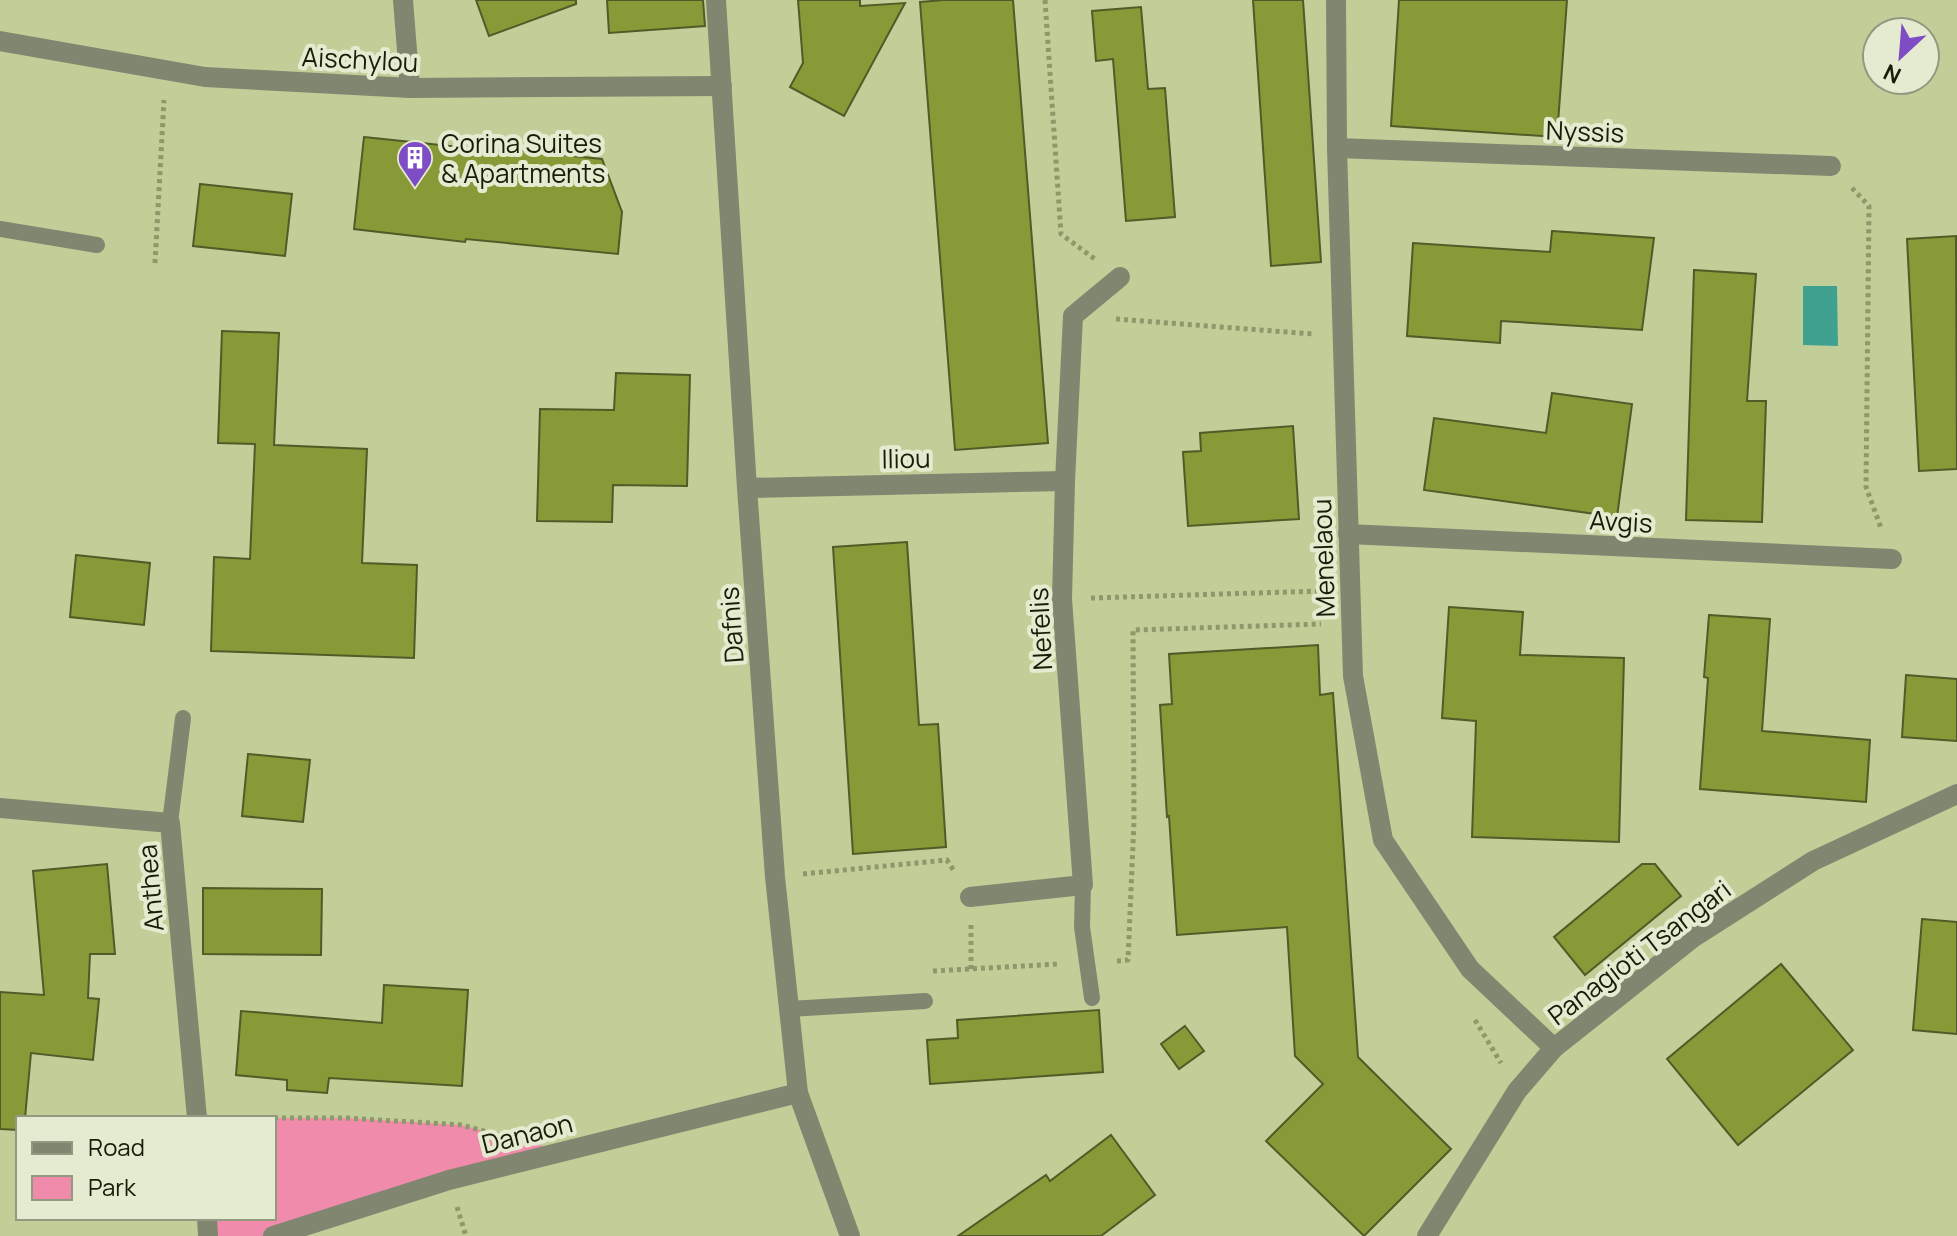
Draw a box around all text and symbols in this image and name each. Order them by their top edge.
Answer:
north arrow [1861,16,1941,96]
street label: Aischylou [301,38,419,80]
text: N [1879,57,1906,91]
street label: Nyssis [1545,112,1625,150]
place label: Corina Suites & Apartments [441,125,606,191]
building icon: Corina Suites & Apartments [396,139,434,189]
street label: Iliou [881,440,931,476]
street label: Menelaou [1303,498,1343,618]
street label: Avgis [1588,501,1654,541]
street label: Dafnis [710,586,752,664]
street label: Nefelis [1020,587,1060,671]
street label: Anthea [128,843,172,933]
street label: Panagioti Tsangari [1540,871,1738,1033]
street label: Danaon [478,1104,576,1162]
legend [16,1116,276,1220]
text: Road [88,1130,145,1163]
text: Park [88,1170,137,1203]

